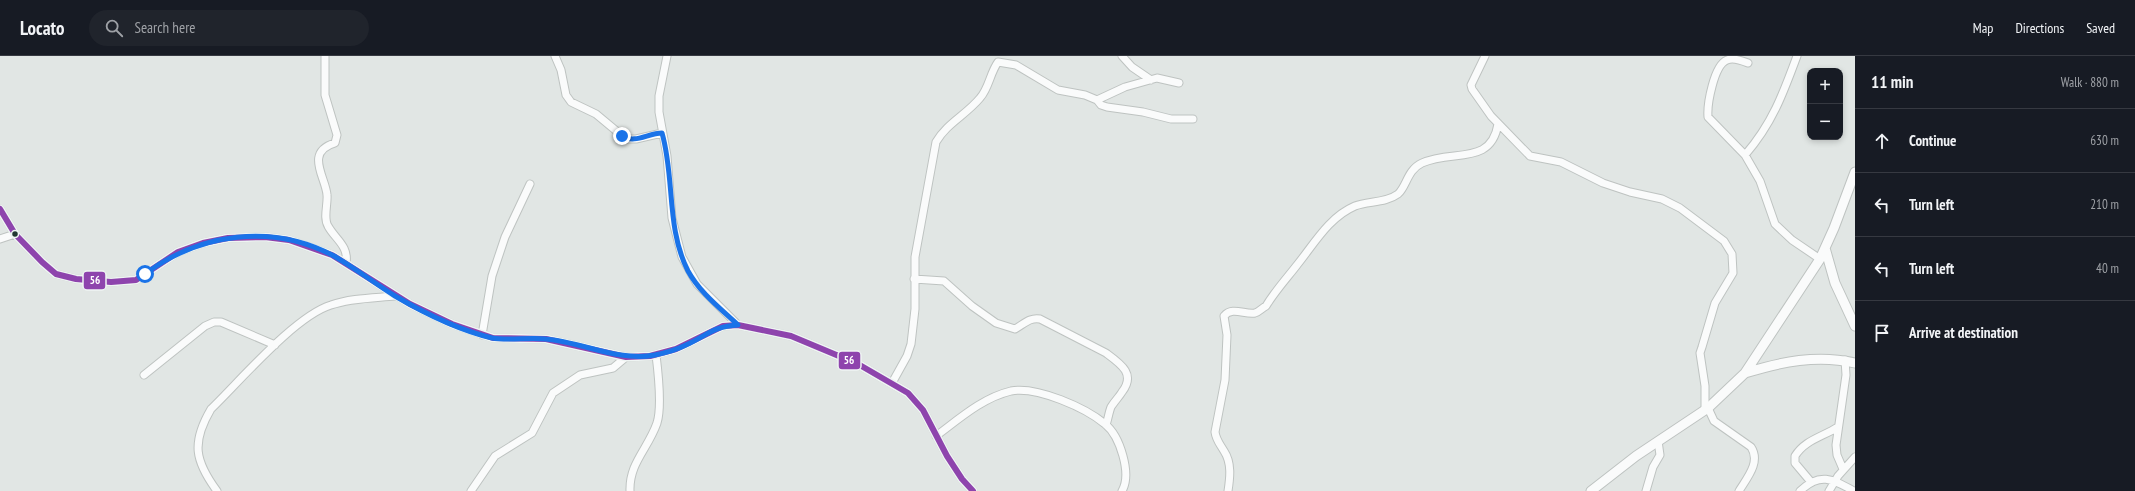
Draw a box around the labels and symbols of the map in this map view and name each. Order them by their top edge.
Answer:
route end [613,127,631,145]
unlabelled marker [10,229,20,239]
route start [136,265,154,283]
line badge: 56 [83,271,106,290]
text: 56 [90,273,100,287]
line badge: 56 [838,351,861,370]
text: 56 [844,353,854,367]

